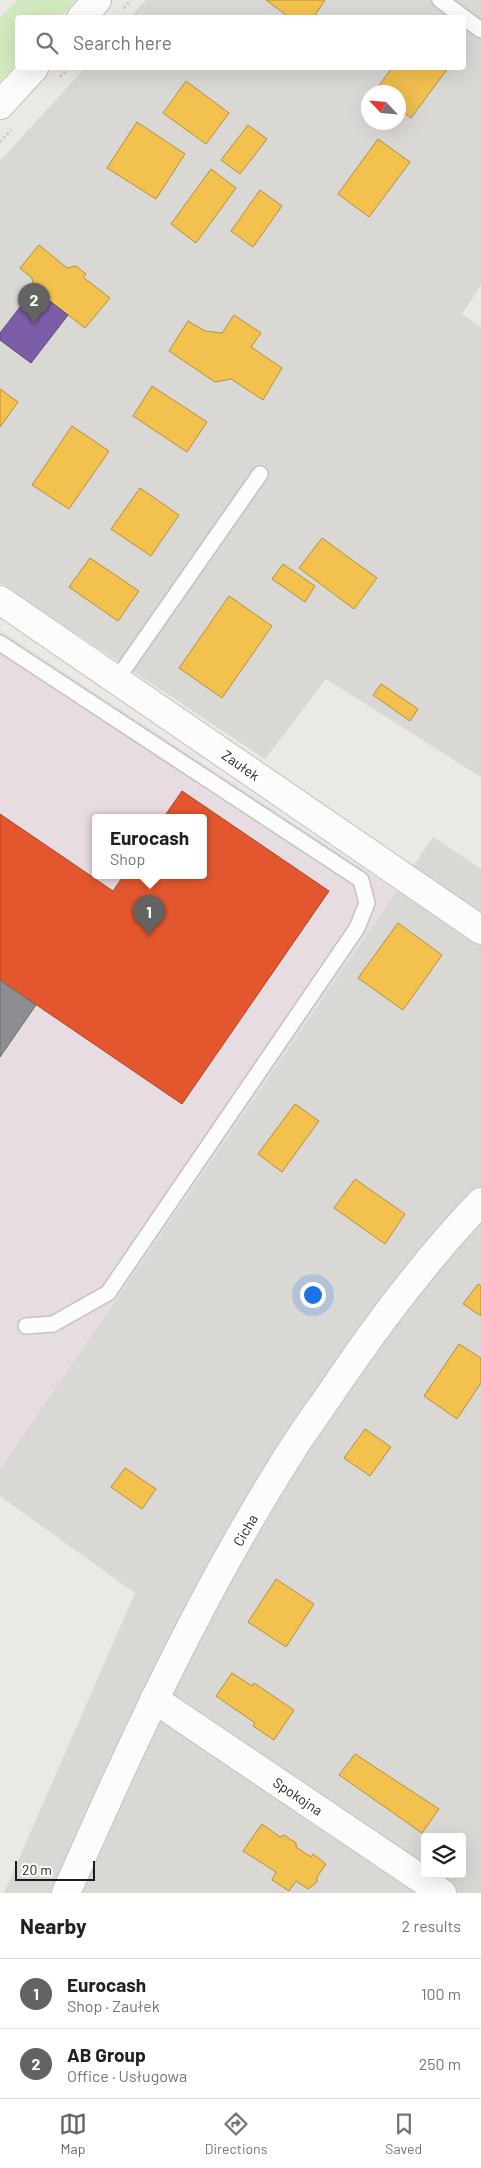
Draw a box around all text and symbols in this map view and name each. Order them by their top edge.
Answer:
search box [15,15,466,70]
icon: search [33,29,61,57]
text: Search here [73,31,172,54]
north arrow [361,85,406,130]
pin: 2 [18,283,50,324]
street label: Zaułek [219,746,263,784]
popup [92,814,207,879]
text: Eurocash [110,826,189,849]
text: Shop [110,849,145,868]
pin: 1 [133,895,165,936]
your location [300,1282,326,1308]
street label: Cicha [229,1511,261,1549]
street label: Spokojna [270,1773,326,1819]
map controls [421,1833,466,1878]
button: layers [421,1833,466,1878]
scale bar [15,1858,95,1881]
text: 20 m [22,1861,52,1878]
text: Nearby [20,1913,86,1938]
text: 2 results [402,1916,461,1935]
text: Eurocash [67,1973,146,1996]
text: 1 [33,1984,39,2003]
text: 100 m [421,1984,461,2003]
text: Shop · Zaułek [67,1996,160,2015]
text: AB Group [67,2043,146,2066]
text: 2 [32,2054,40,2073]
text: 250 m [419,2054,461,2073]
text: Office · Usługowa [67,2066,187,2085]
tab: Map [59,2110,87,2157]
tab: Directions [205,2110,267,2157]
tab: Saved [385,2110,422,2157]

